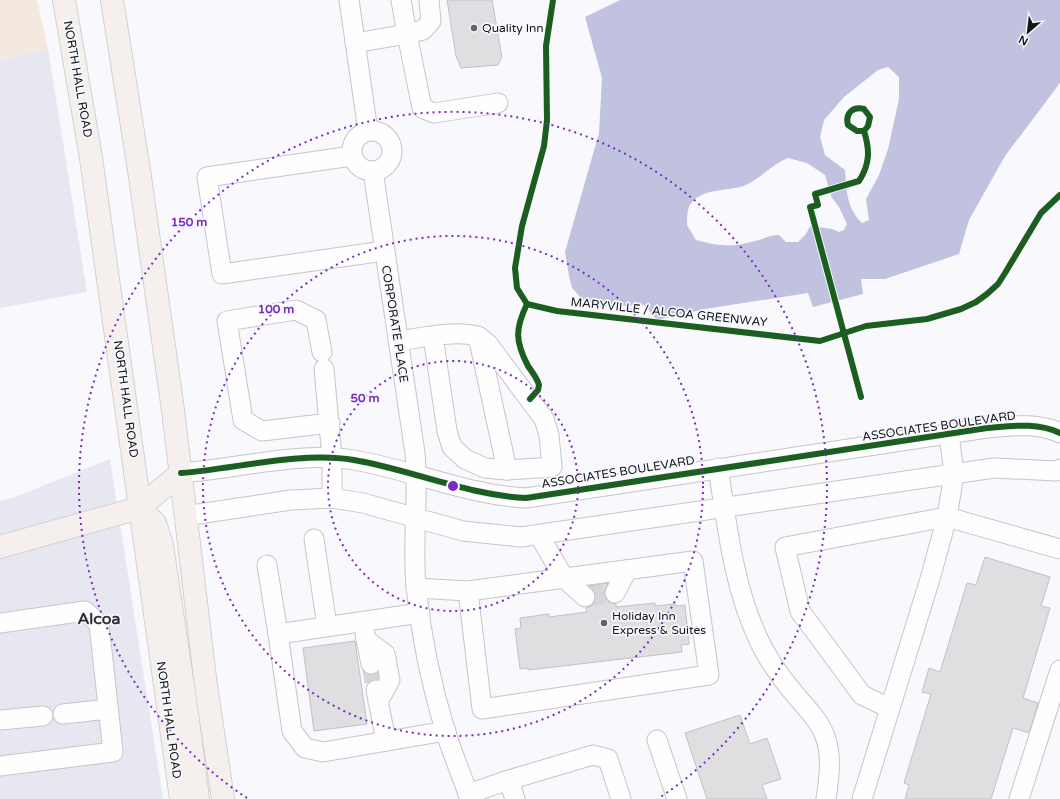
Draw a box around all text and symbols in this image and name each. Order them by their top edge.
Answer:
north arrow [1008,12,1048,52]
street label: NORTH HALL ROAD [61,19,95,139]
place label: Quality Inn [482,21,544,35]
marker: Quality Inn [469,23,479,33]
text: N [1017,33,1030,48]
text: 150 m [171,215,207,229]
street label: CORPORATE PLACE [379,264,411,384]
street label: MARYVILLE / ALCOA GREENWAY [570,295,768,329]
text: 100 m [258,302,294,316]
street label: NORTH HALL ROAD [111,339,141,459]
text: 50 m [350,391,380,405]
street label: ASSOCIATES BOULEVARD [861,408,1017,444]
street label: ASSOCIATES BOULEVARD [540,453,696,491]
centre of rings [446,479,460,493]
district label: Alcoa [77,609,121,629]
place label: Holiday Inn Express & Suites [612,609,706,637]
marker: Holiday Inn Express & Suites [599,618,609,628]
street label: NORTH HALL ROAD [154,660,184,780]

